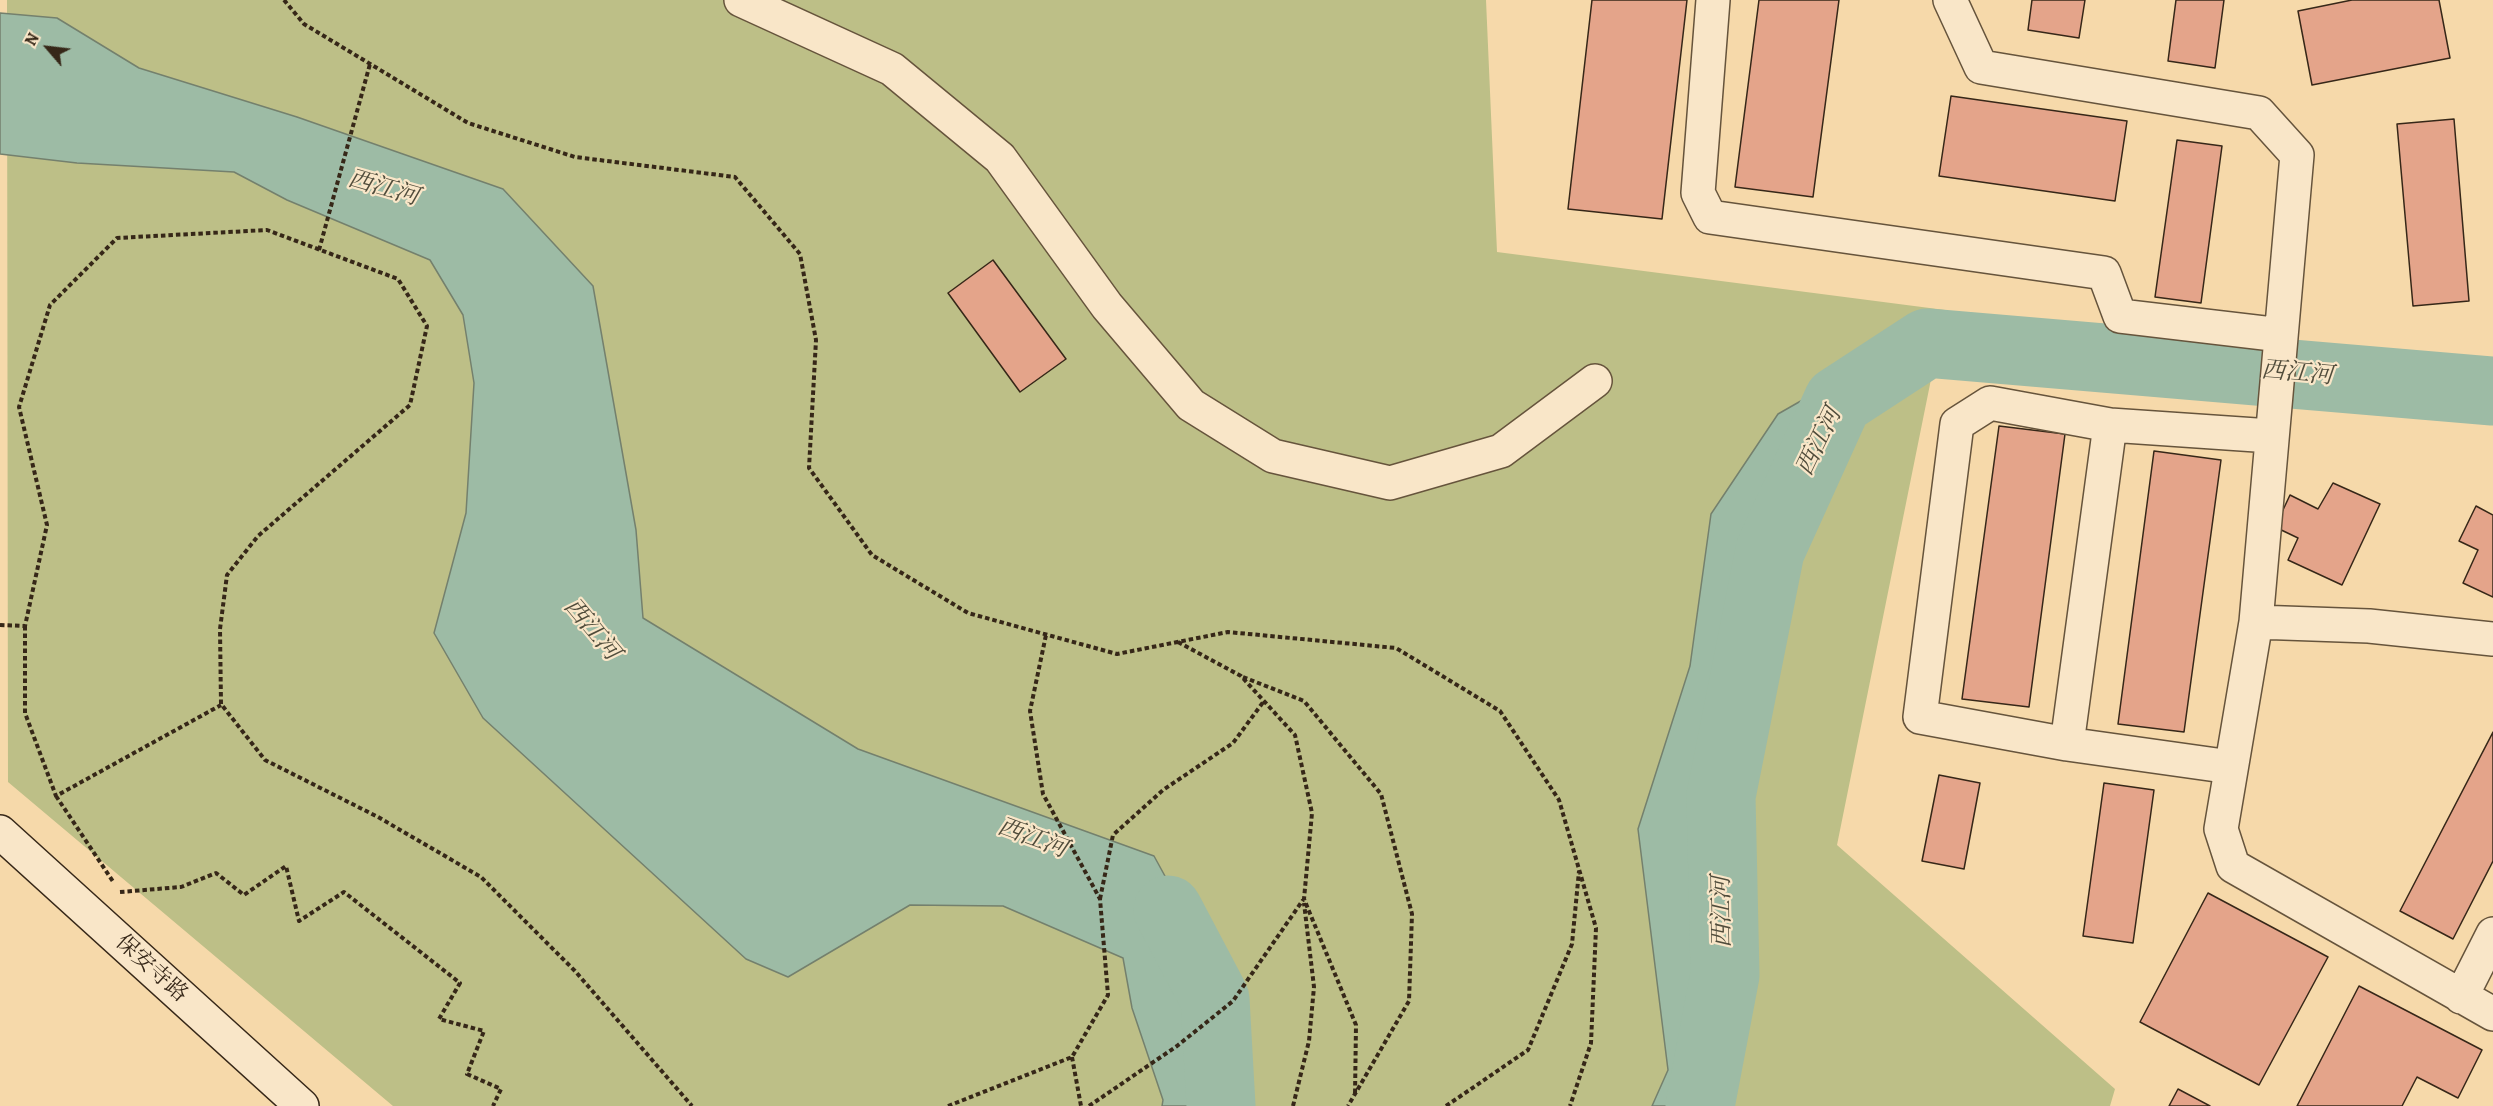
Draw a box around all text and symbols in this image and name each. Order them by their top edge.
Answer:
north arrow [18,18,78,78]
text: N [20,29,45,50]
water label: 西江河 [344,165,422,213]
water label: 西江河 [2260,357,2334,391]
water label: 西江河 [1791,403,1849,481]
water label: 西江河 [557,593,625,667]
water label: 西江河 [993,813,1071,865]
water label: 西江河 [1708,876,1738,948]
street label: 保安寺路 [109,930,193,1008]

